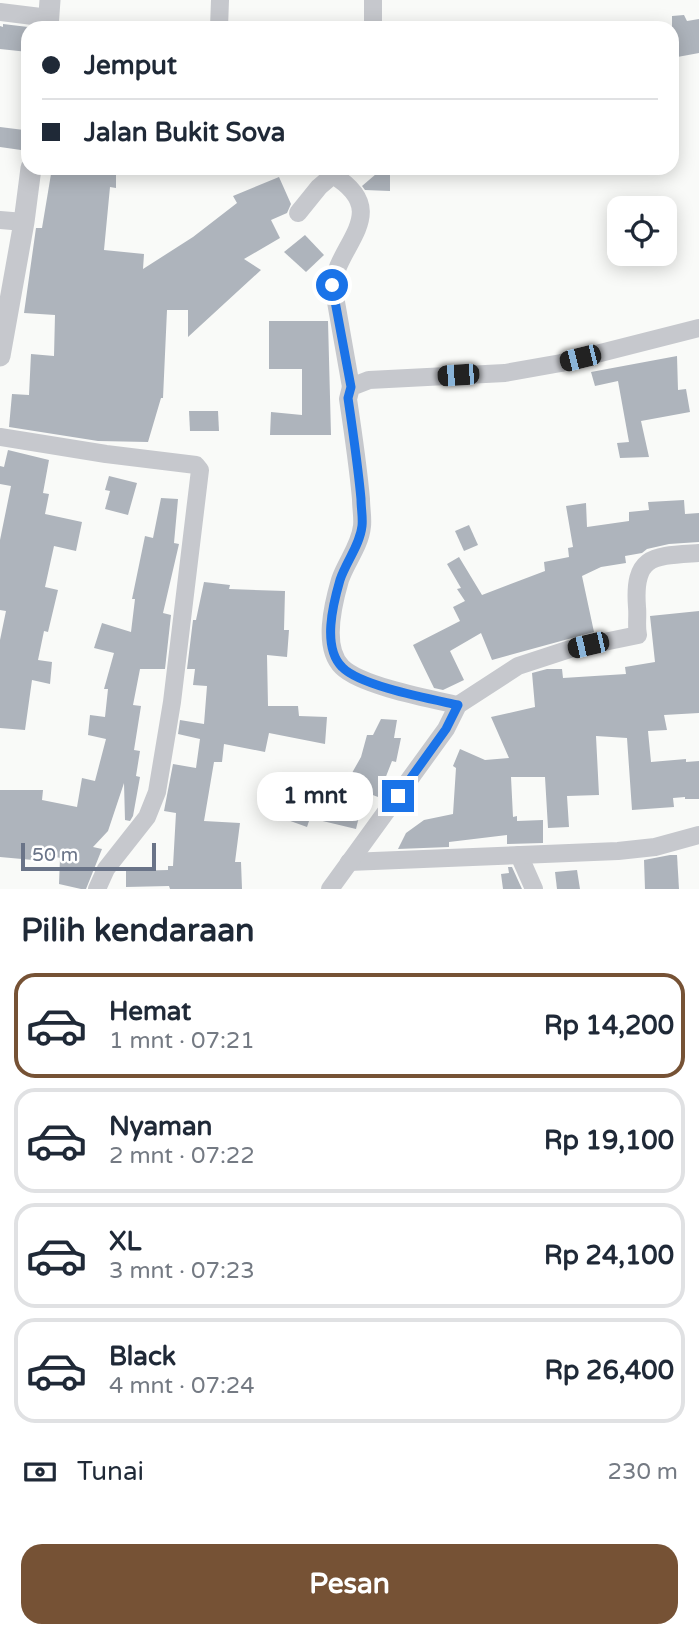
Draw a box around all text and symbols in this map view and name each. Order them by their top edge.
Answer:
text: Jemput [84,50,177,81]
text: Jalan Bukit Sova [84,117,285,148]
map controls [607,196,677,266]
button: locate [607,196,677,266]
route start [316,269,348,301]
car [558,343,603,373]
car [437,363,480,387]
car [566,630,611,660]
callout: 1 mnt [258,772,374,820]
route end [382,780,414,812]
text: 1 mnt [283,782,347,810]
scale bar [21,840,156,872]
text: 50 m [32,844,78,866]
text: Pilih kendaraan [21,912,255,950]
icon: car [25,994,88,1057]
text: Hemat [109,996,191,1027]
text: Rp 14,200 [544,1010,674,1041]
text: 1 mnt · 07:21 [109,1027,255,1055]
icon: car [25,1109,88,1172]
text: Nyaman [109,1111,212,1142]
text: Rp 19,100 [544,1125,674,1156]
text: 2 mnt · 07:22 [109,1142,255,1170]
icon: car [25,1224,88,1287]
text: XL [109,1226,141,1257]
text: Rp 24,100 [544,1240,674,1271]
text: 3 mnt · 07:23 [109,1257,255,1285]
icon: car [25,1339,88,1402]
text: Black [109,1341,176,1372]
text: Rp 26,400 [544,1355,674,1386]
text: 4 mnt · 07:24 [109,1372,255,1400]
icon: cash [21,1453,59,1491]
text: Tunai [77,1456,144,1487]
text: 230 m [608,1458,678,1486]
button: Pesan [21,1544,678,1624]

